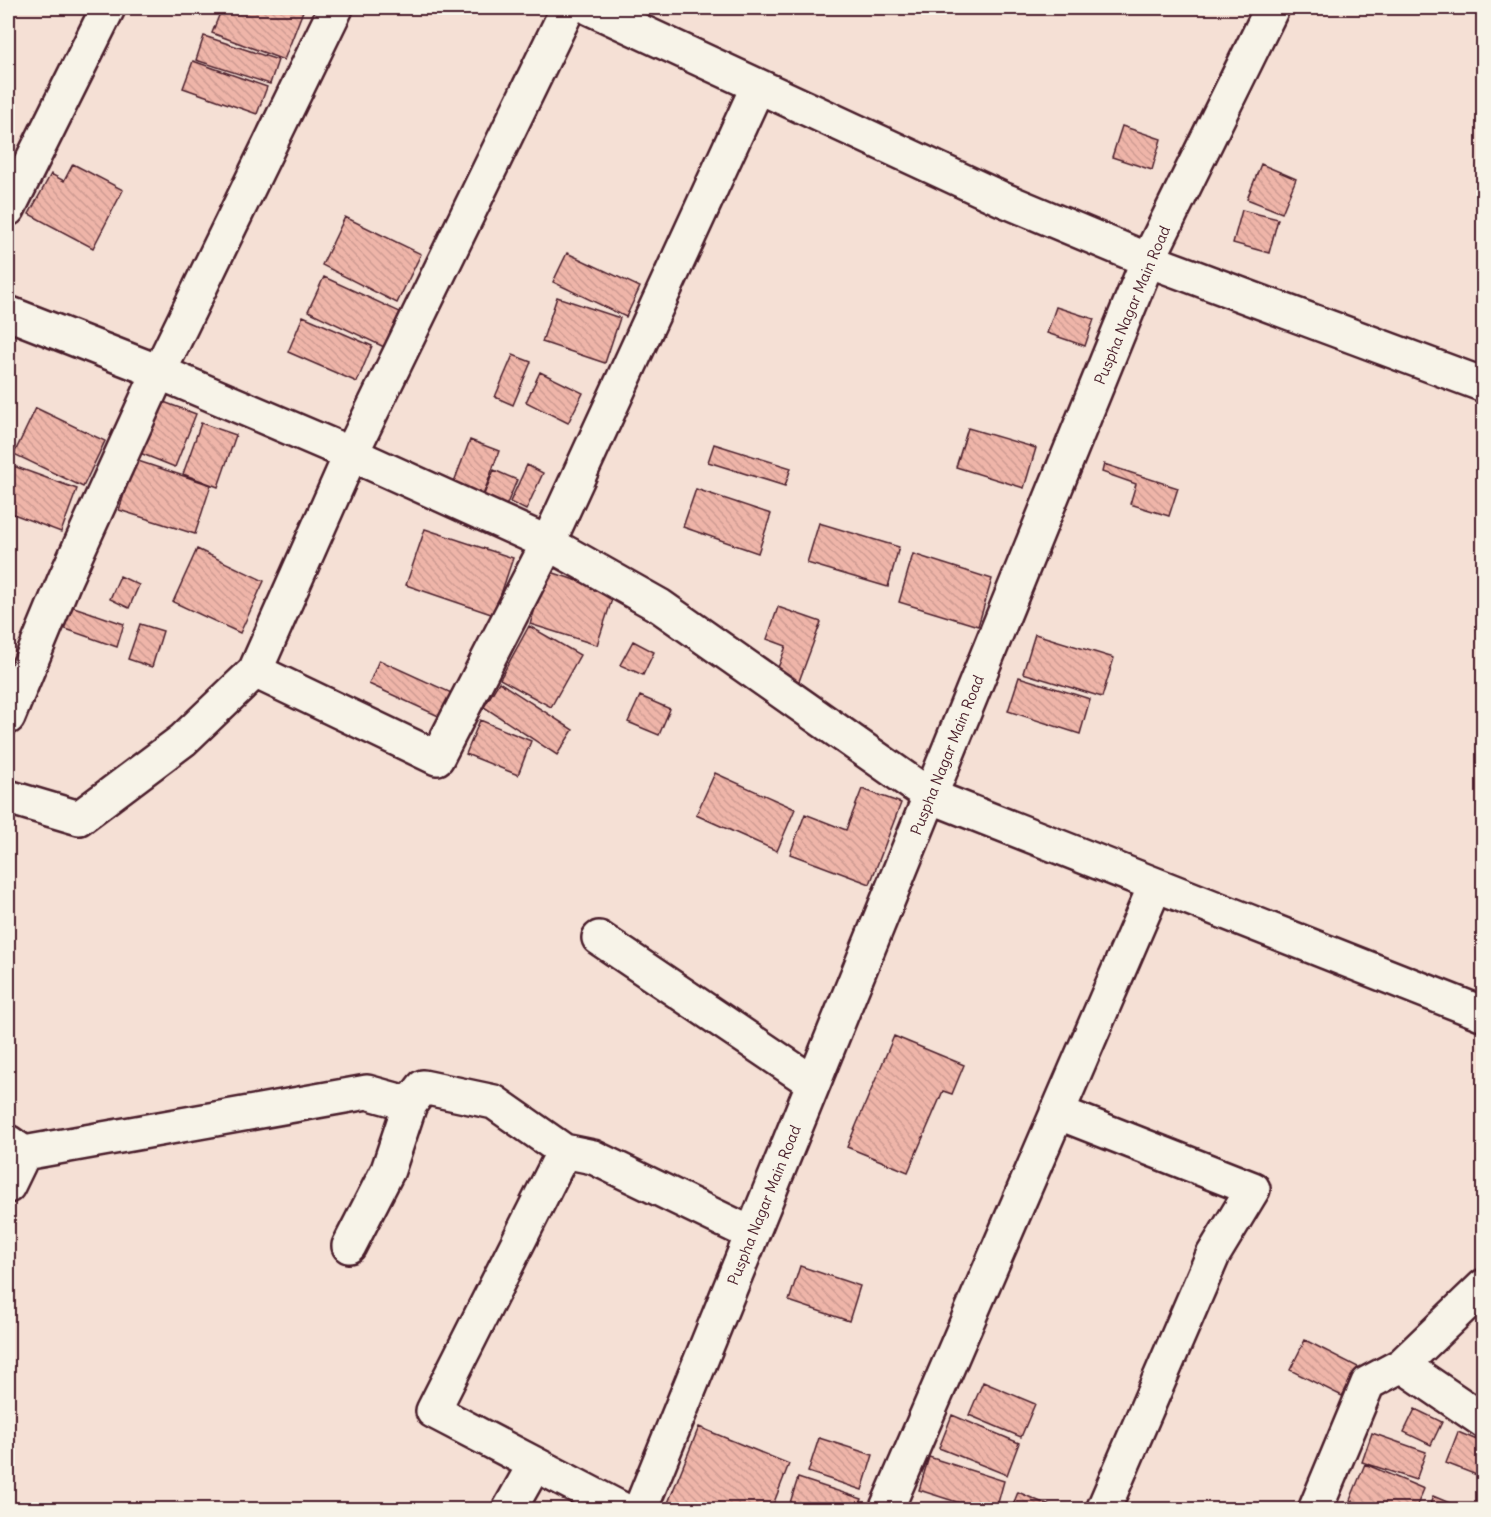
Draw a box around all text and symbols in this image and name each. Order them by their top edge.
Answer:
street label: Puspha Nagar Main Road [1090,223,1174,387]
street label: Puspha Nagar Main Road [906,672,988,838]
street label: Puspha Nagar Main Road [723,1122,805,1288]

